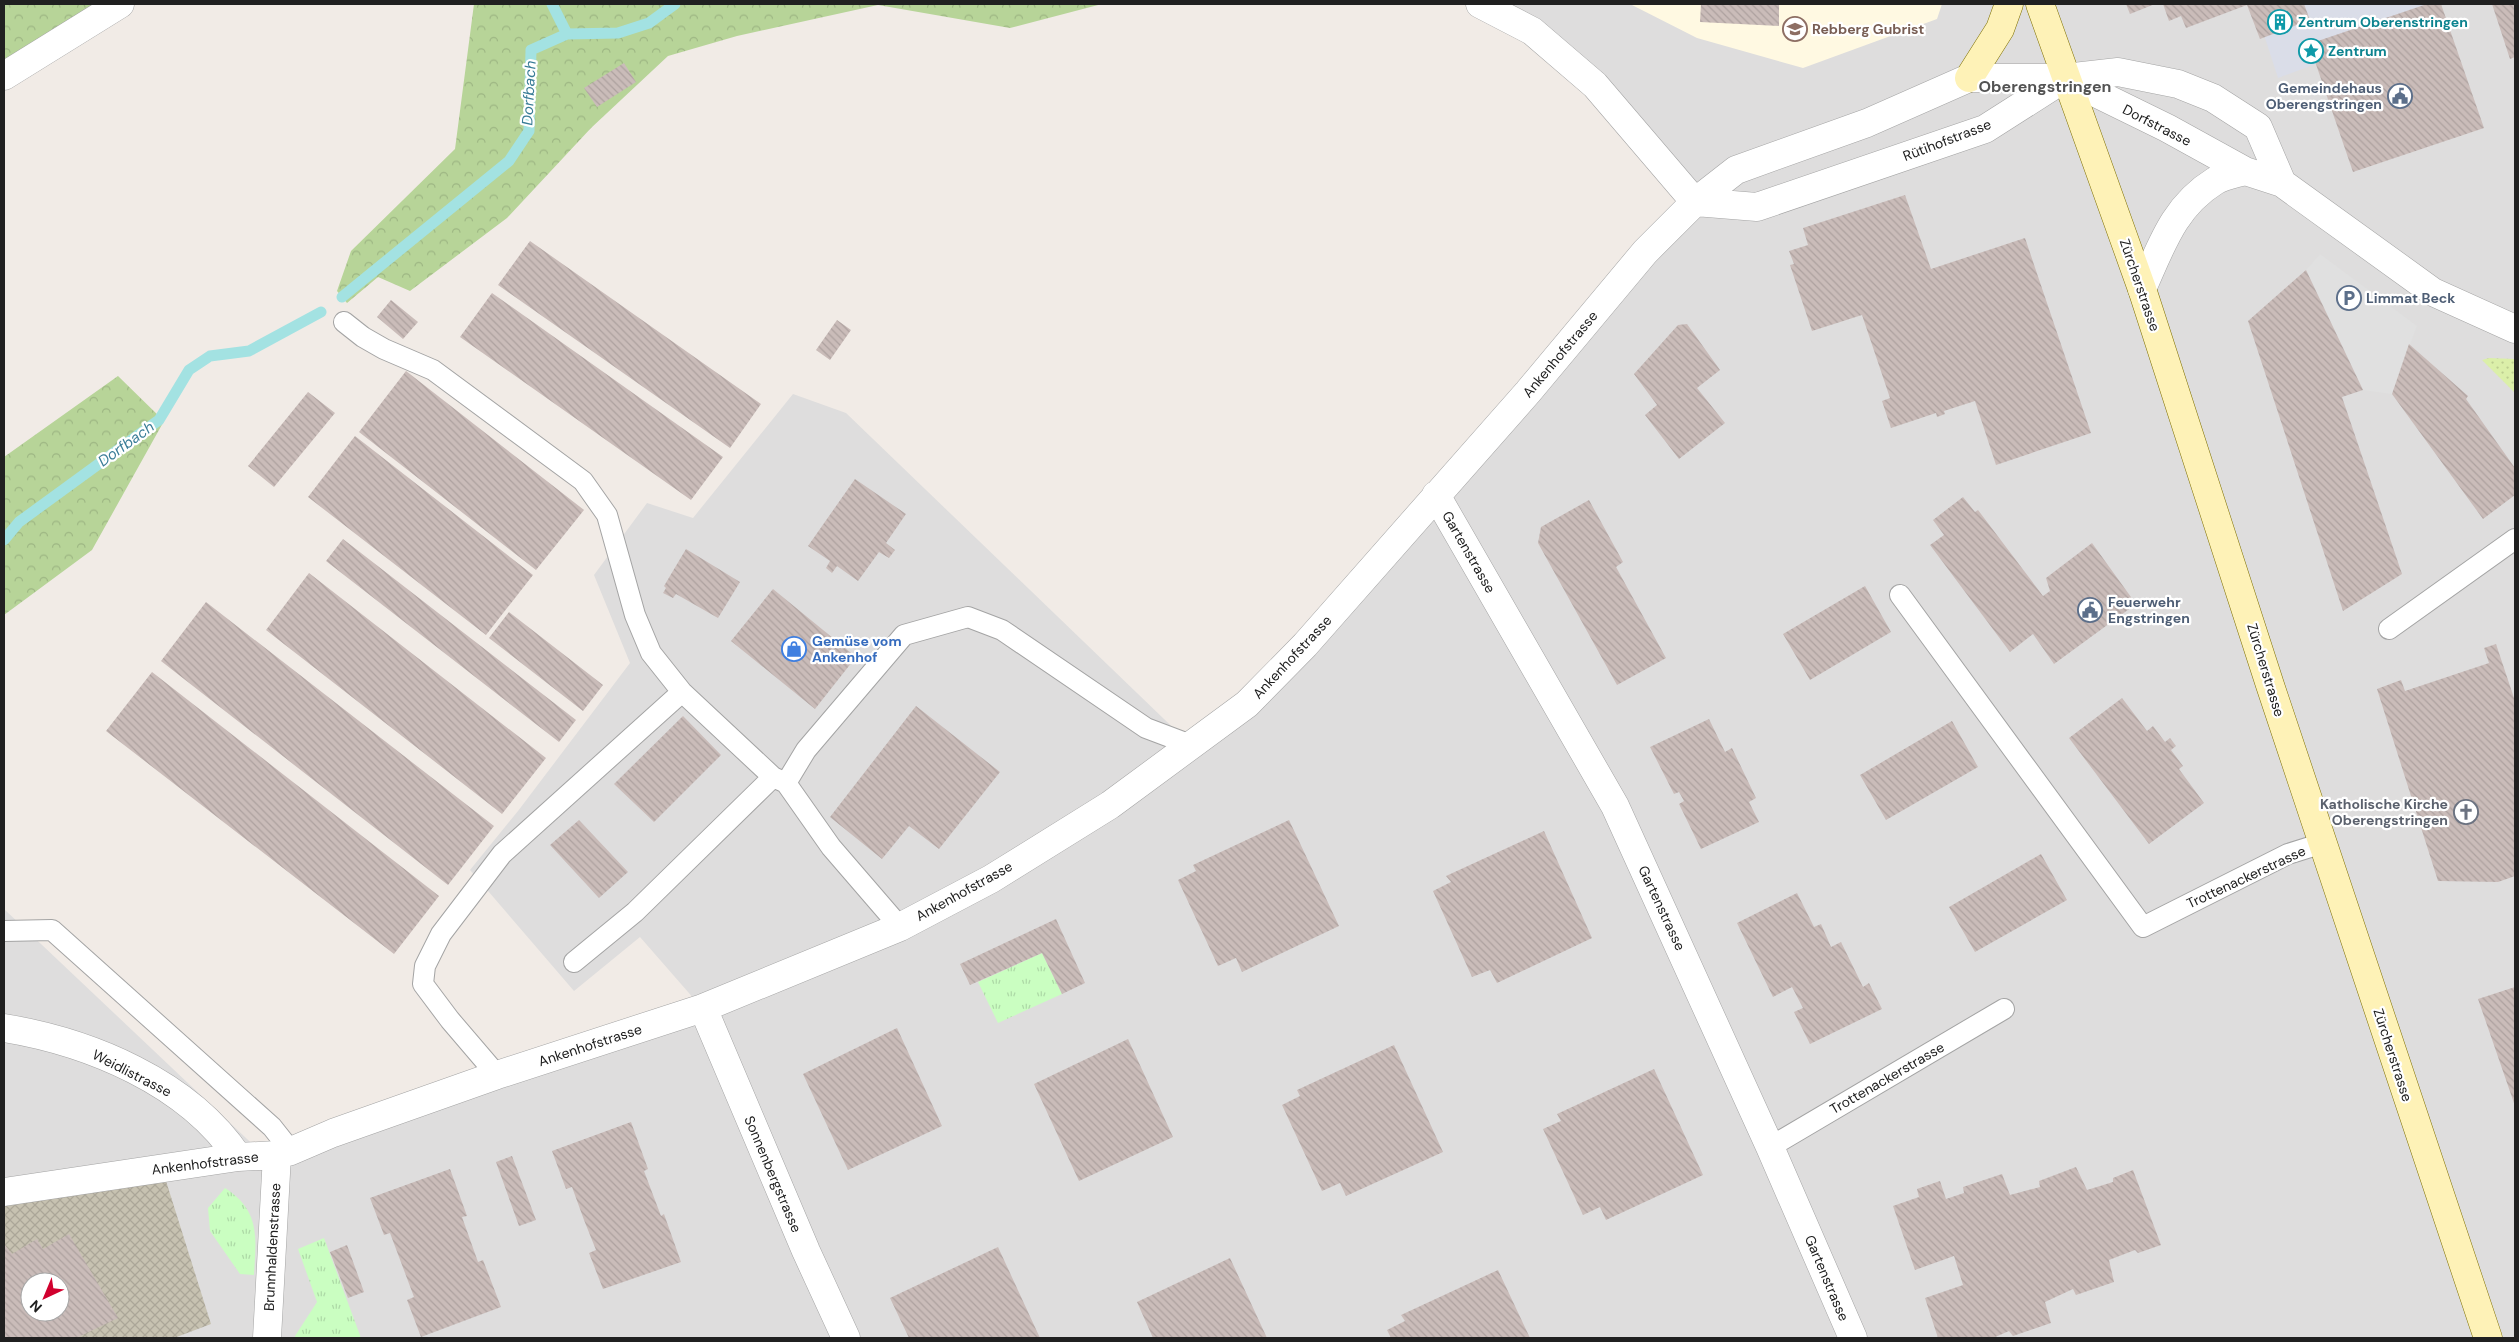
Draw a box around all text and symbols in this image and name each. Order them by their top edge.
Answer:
building icon: Zentrum Oberenstringen [2267,9,2293,35]
place label: Zentrum Oberenstringen [2298,13,2468,31]
school or university icon: Rebberg Gubrist [1782,16,1808,42]
place label: Rebberg Gubrist [1812,20,1924,38]
place icon: Zentrum [2298,38,2324,64]
place label: Zentrum [2328,42,2387,60]
water label: Dorfbach [517,60,541,126]
district label: Oberengstringen [1979,76,2111,97]
place label: Gemeindehaus Oberengstringen [2266,79,2382,113]
public building icon: Gemeindehaus Oberengstringen [2387,83,2413,109]
street label: Dorfstrasse [2120,100,2194,150]
street label: Rütihofstrasse [1900,115,1994,165]
street label: Zürcherstrasse [2116,236,2164,334]
parking icon: Limmat Beck [2336,285,2362,311]
place label: Limmat Beck [2366,289,2455,307]
street label: Ankenhofstrasse [1518,307,1602,401]
water label: Dorfbach [94,417,158,471]
street label: Gartenstrasse [1438,508,1500,596]
place label: Feuerwehr Engstringen [2108,593,2190,627]
public building icon: Feuerwehr Engstringen [2077,597,2103,623]
street label: Ankenhofstrasse [1249,611,1335,703]
street label: Zürcherstrasse [2243,621,2289,719]
place label: Gemüse vom Ankenhof [812,632,902,666]
shop icon: Gemüse vom Ankenhof [781,636,807,662]
place label: Katholische Kirche Oberengstringen [2320,795,2448,829]
church icon: Katholische Kirche Oberengstringen [2453,799,2479,825]
street label: Trottenackerstrasse [2184,842,2308,912]
street label: Ankenhofstrasse [913,857,1016,925]
street label: Gartenstrasse [1634,863,1690,953]
street label: Zürcherstrasse [2369,1006,2417,1104]
street label: Ankenhofstrasse [536,1020,644,1070]
street label: Trottenackerstrasse [1827,1038,1947,1118]
street label: Weidlistrasse [89,1045,175,1101]
street label: Sonnenbergstrasse [740,1113,806,1235]
street label: Ankenhofstrasse [150,1147,260,1178]
street label: Brunnhaldenstrasse [260,1182,284,1312]
street label: Gartenstrasse [1801,1232,1853,1324]
north arrow [20,1272,70,1322]
text: N [26,1296,46,1316]

